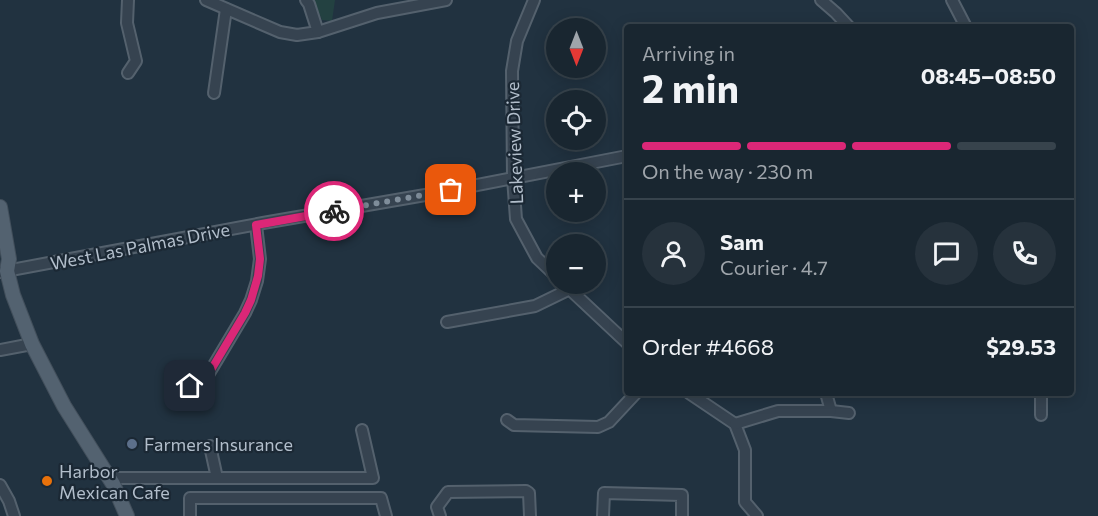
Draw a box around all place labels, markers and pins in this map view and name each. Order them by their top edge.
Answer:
pin [425,164,476,215]
pin [164,360,215,411]
place label: Farmers Insurance [144,433,293,455]
marker: Farmers Insurance [125,437,139,451]
place label: Harbor Mexican Cafe [59,460,170,503]
marker: Harbor Mexican Cafe [40,474,54,488]

